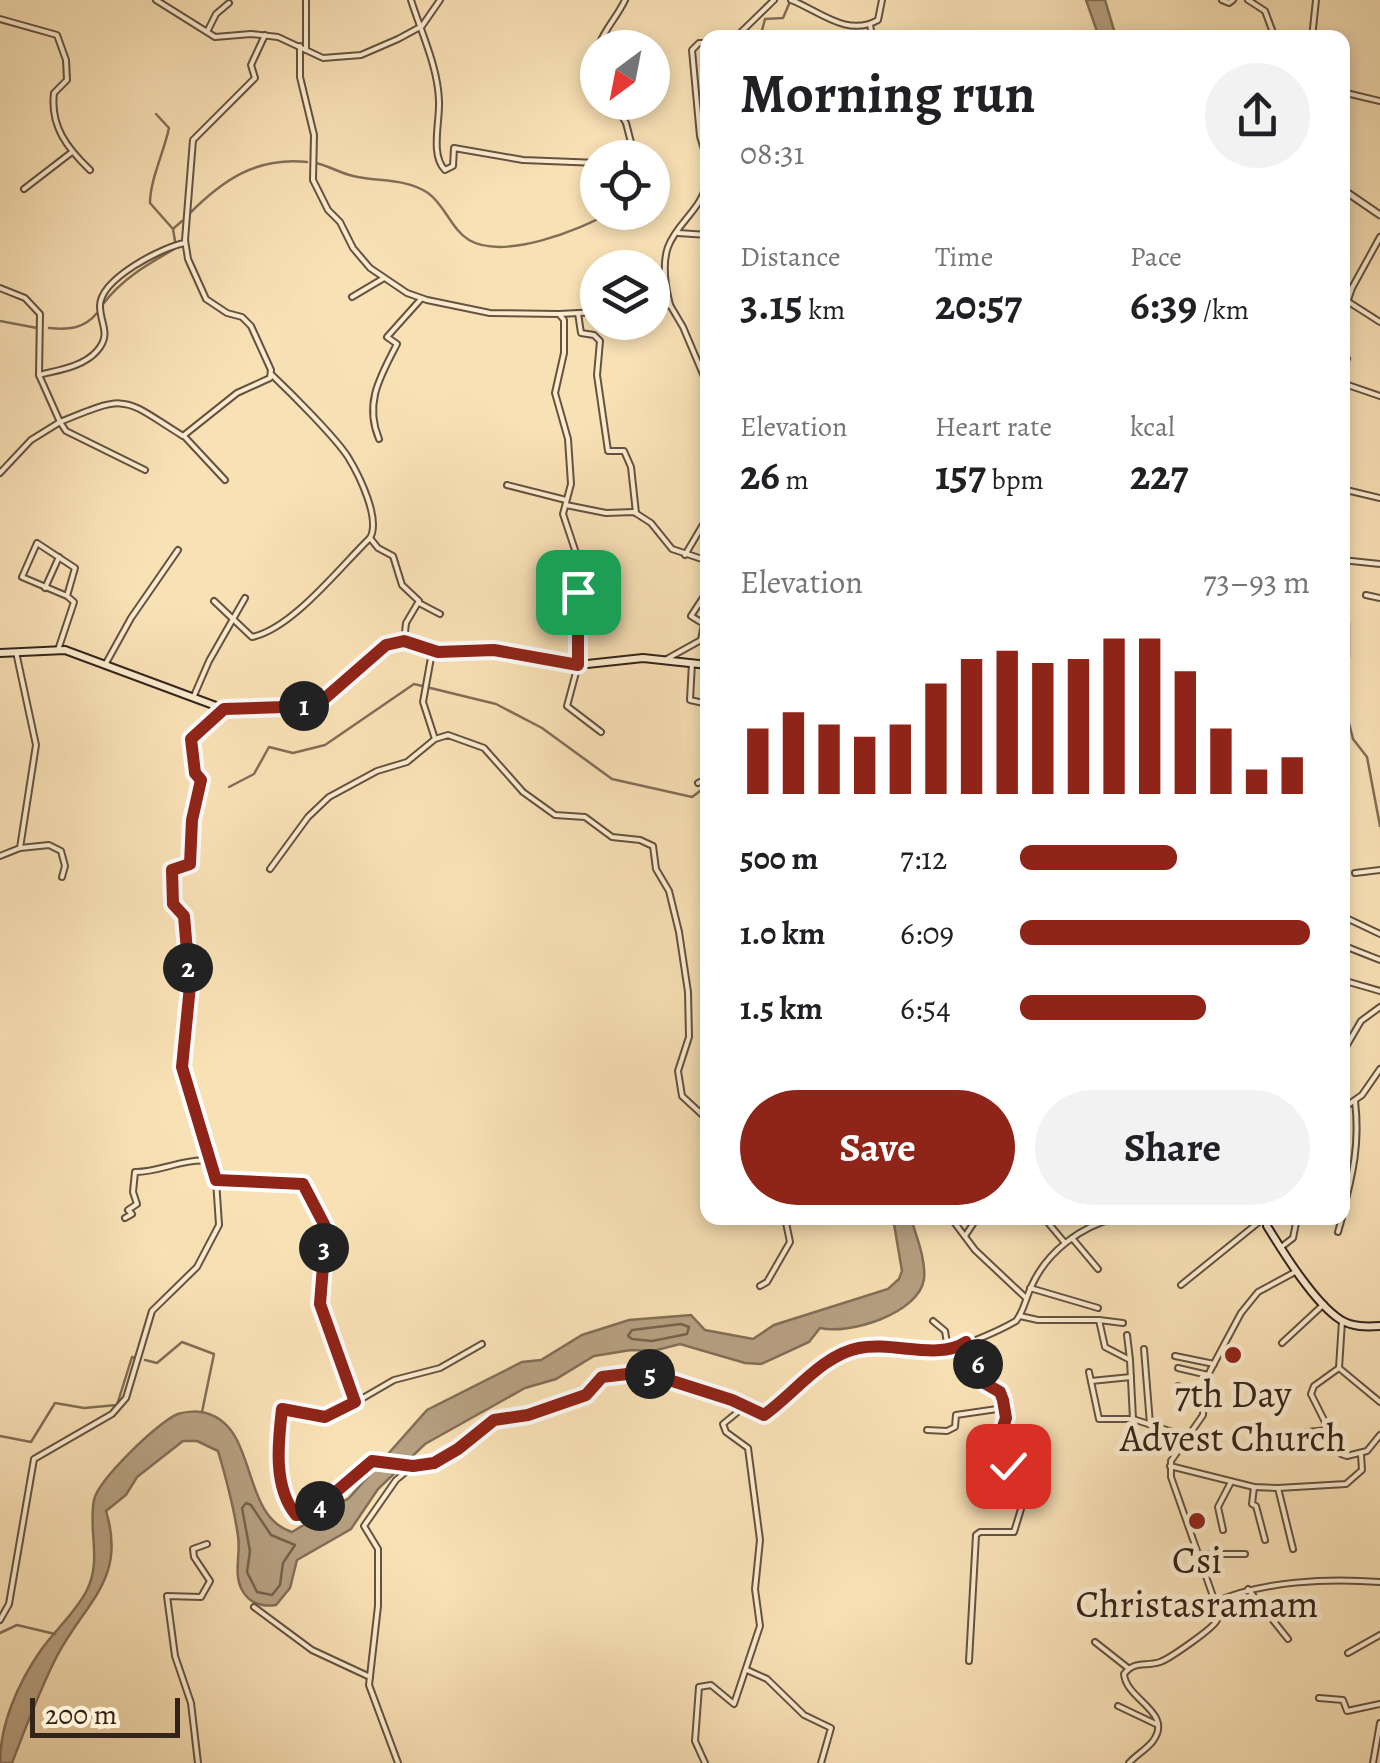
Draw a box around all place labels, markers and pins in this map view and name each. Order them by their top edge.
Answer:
pin [536,550,621,635]
pin: 1 [279,681,329,731]
pin: 2 [163,943,213,993]
pin: 3 [299,1223,349,1273]
pin: 6 [953,1339,1003,1389]
marker: 7th Day Advest Church [1222,1344,1244,1366]
pin: 5 [625,1349,675,1399]
place label: 7th Day Advest Church [1119,1368,1346,1464]
pin [966,1424,1051,1509]
pin: 4 [295,1481,345,1531]
marker: Csi Christasramam [1186,1510,1208,1532]
place label: Csi Christasramam [1076,1534,1318,1630]

